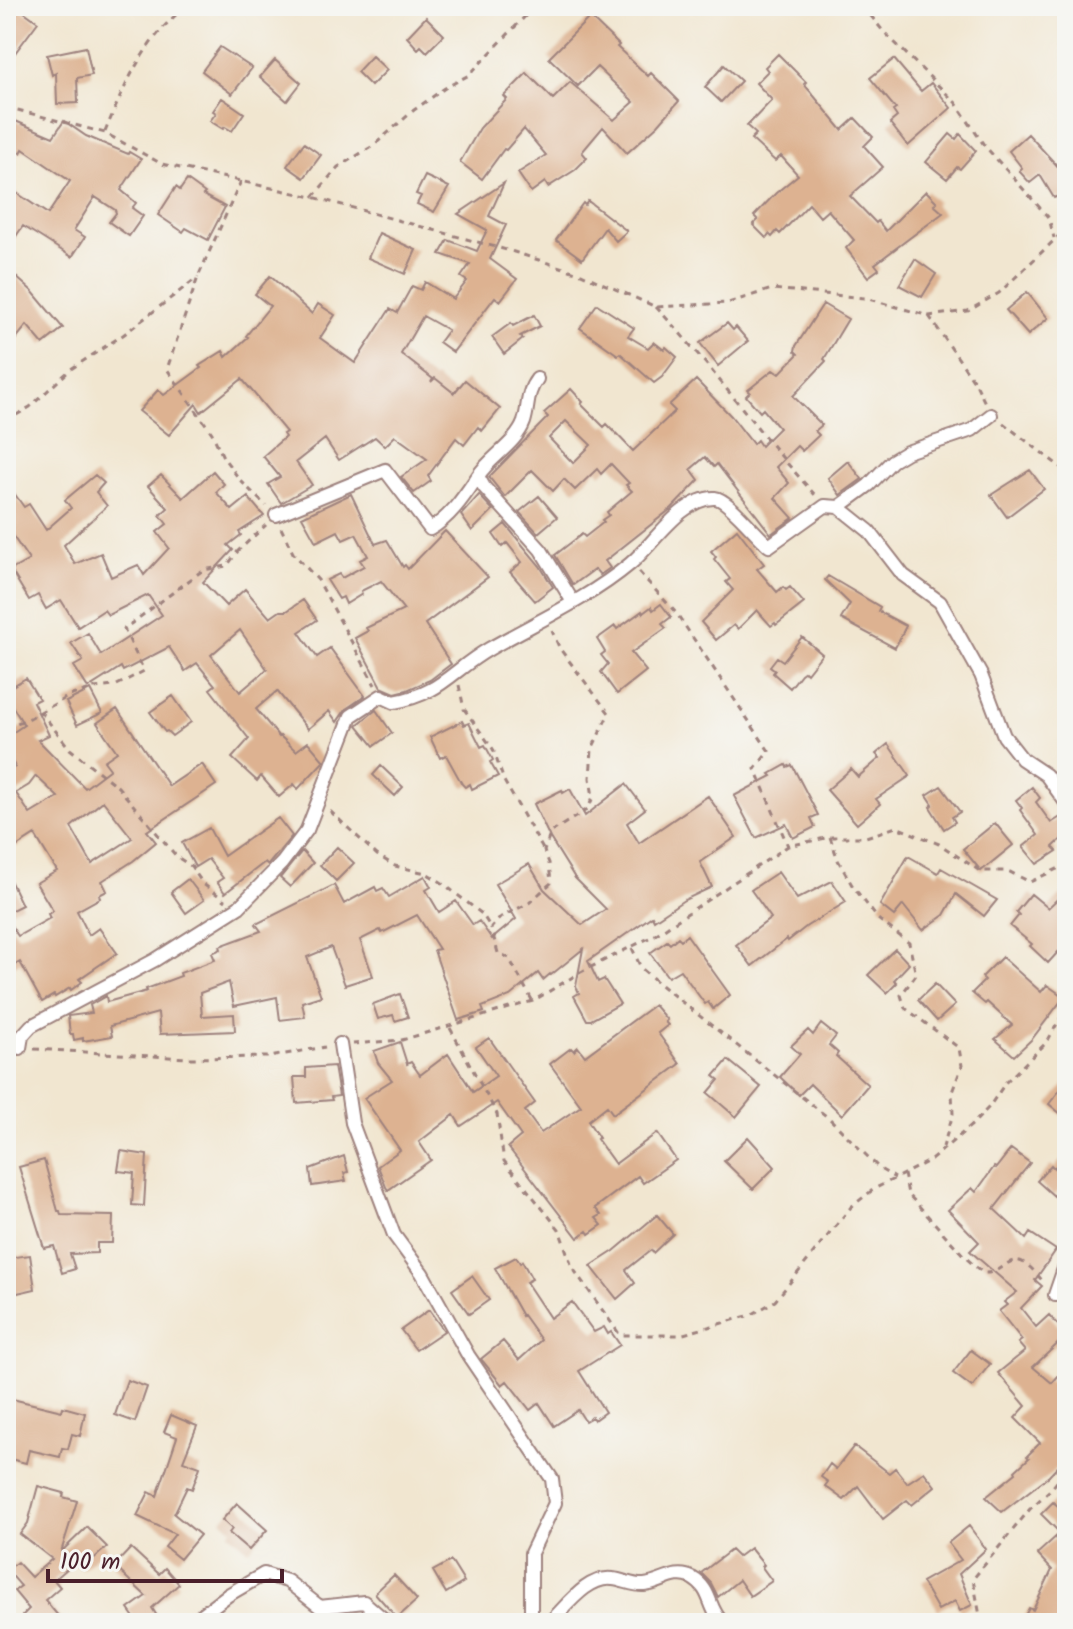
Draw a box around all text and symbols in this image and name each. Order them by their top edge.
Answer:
scale bar [48,1533,282,1583]
text: 100 m [60,1543,120,1582]

